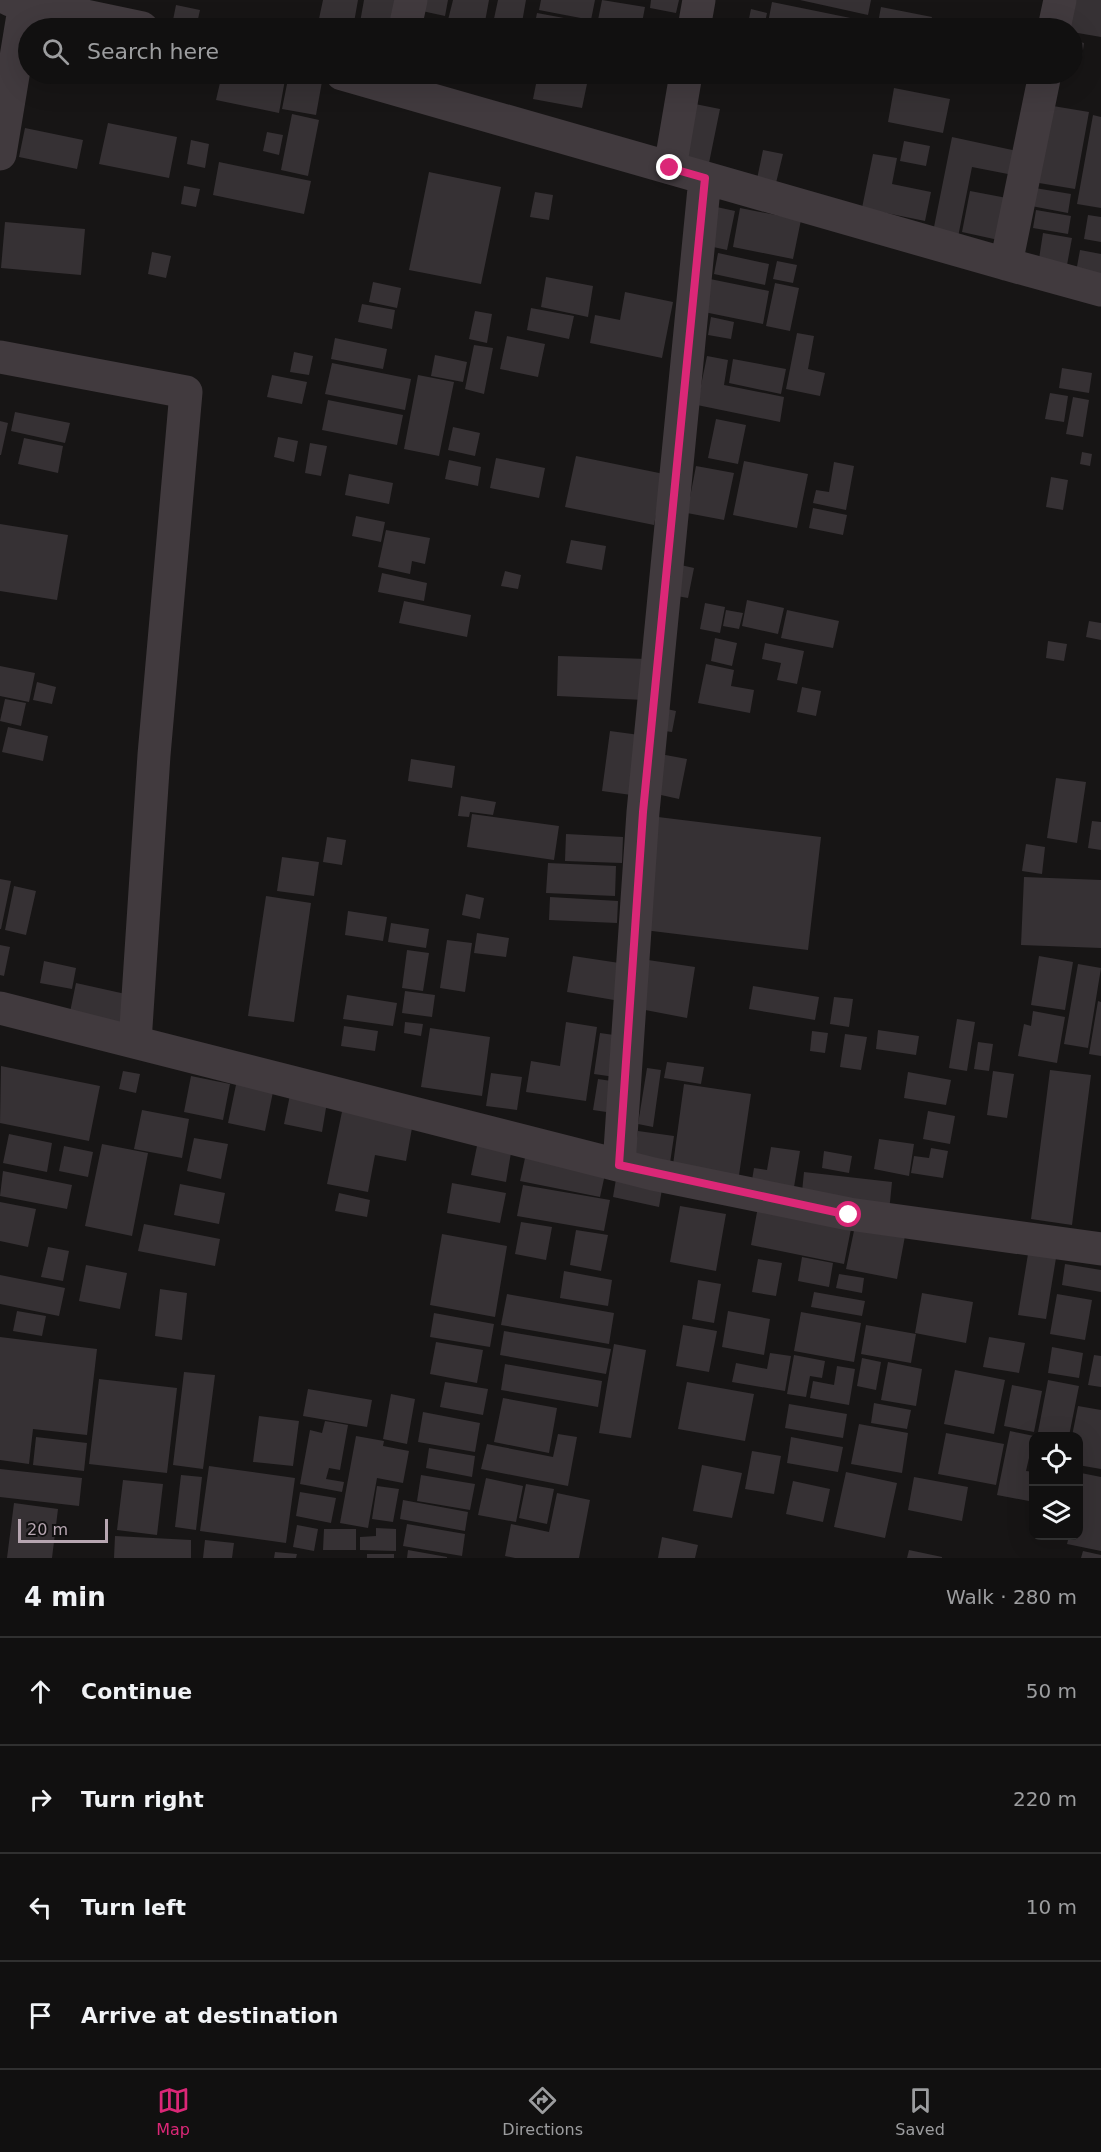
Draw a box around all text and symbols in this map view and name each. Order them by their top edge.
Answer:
search box [18,18,1083,84]
icon: search [39,35,72,68]
text: Search here [87,39,219,64]
route end [656,154,682,180]
route start [835,1201,861,1227]
map controls [1029,1432,1083,1540]
button: locate [1029,1432,1083,1486]
button: layers [1029,1486,1083,1540]
scale bar [18,1516,108,1544]
text: 20 m [27,1520,68,1539]
text: 4 min [24,1582,106,1612]
text: Walk · 280 m [946,1585,1077,1609]
icon: ahead [24,1675,57,1708]
text: Continue [81,1679,192,1704]
text: 50 m [1026,1679,1077,1703]
icon: right [24,1783,57,1816]
text: Turn right [81,1787,204,1812]
text: 220 m [1013,1787,1077,1811]
icon: left [24,1891,57,1924]
text: Turn left [81,1895,186,1920]
text: 10 m [1026,1895,1077,1919]
icon: arrive [24,1999,57,2032]
text: Arrive at destination [81,2003,338,2028]
tab: Map [156,2084,190,2139]
tab: Directions [502,2084,583,2139]
tab: Saved [895,2084,945,2139]

